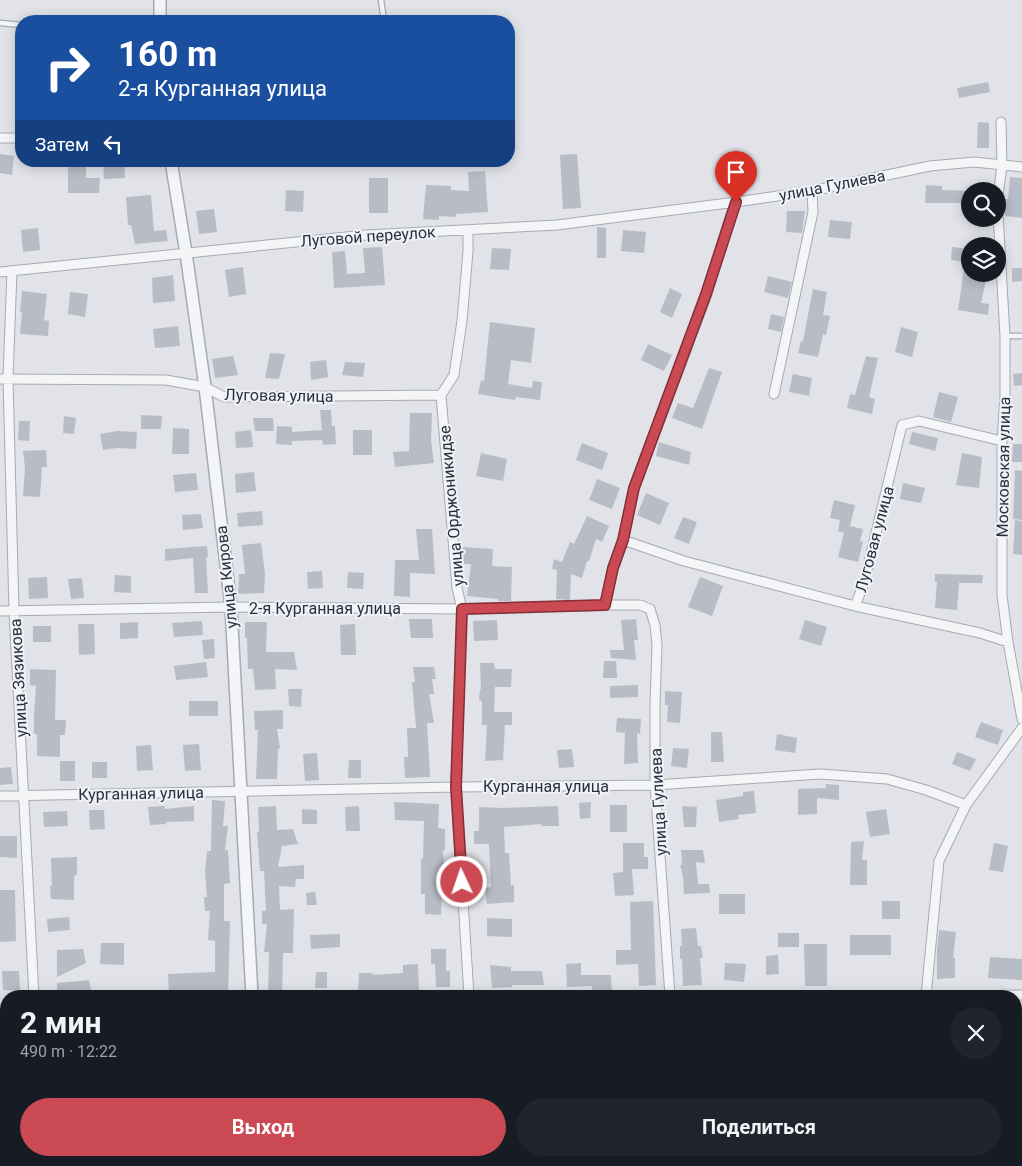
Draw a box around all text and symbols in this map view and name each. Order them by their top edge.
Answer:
text: 160 m [118,34,217,75]
icon: right [35,35,100,100]
text: 2-я Курганная улица [118,76,327,101]
icon: left [99,130,127,158]
text: Затем [35,133,89,156]
pin [715,151,757,202]
icon: arrive [722,158,750,186]
street label: улица Гулиева [777,166,887,205]
map controls [961,182,1006,282]
button: search [961,182,1006,227]
street label: Луговой переулок [300,222,437,251]
button: layers [961,237,1006,282]
street label: Луговая улица [224,385,334,406]
street label: Московская улица [993,397,1014,537]
street label: улица Орджоникидзе [435,425,468,587]
street label: Луговая улица [851,484,898,594]
street label: улица Кирова [212,525,241,629]
street label: 2-я Курганная улица [249,599,401,618]
street label: улица Зязикова [6,618,31,738]
street label: улица Гулиева [646,748,671,856]
street label: Курганная улица [483,777,609,796]
street label: Курганная улица [78,783,204,804]
position arrow [435,855,487,907]
text: 2 мин [20,1005,101,1040]
button: close [950,1007,1002,1059]
text: 490 m · 12:22 [20,1042,117,1061]
button: Выход [20,1098,506,1156]
button: Поделиться [516,1098,1002,1156]

